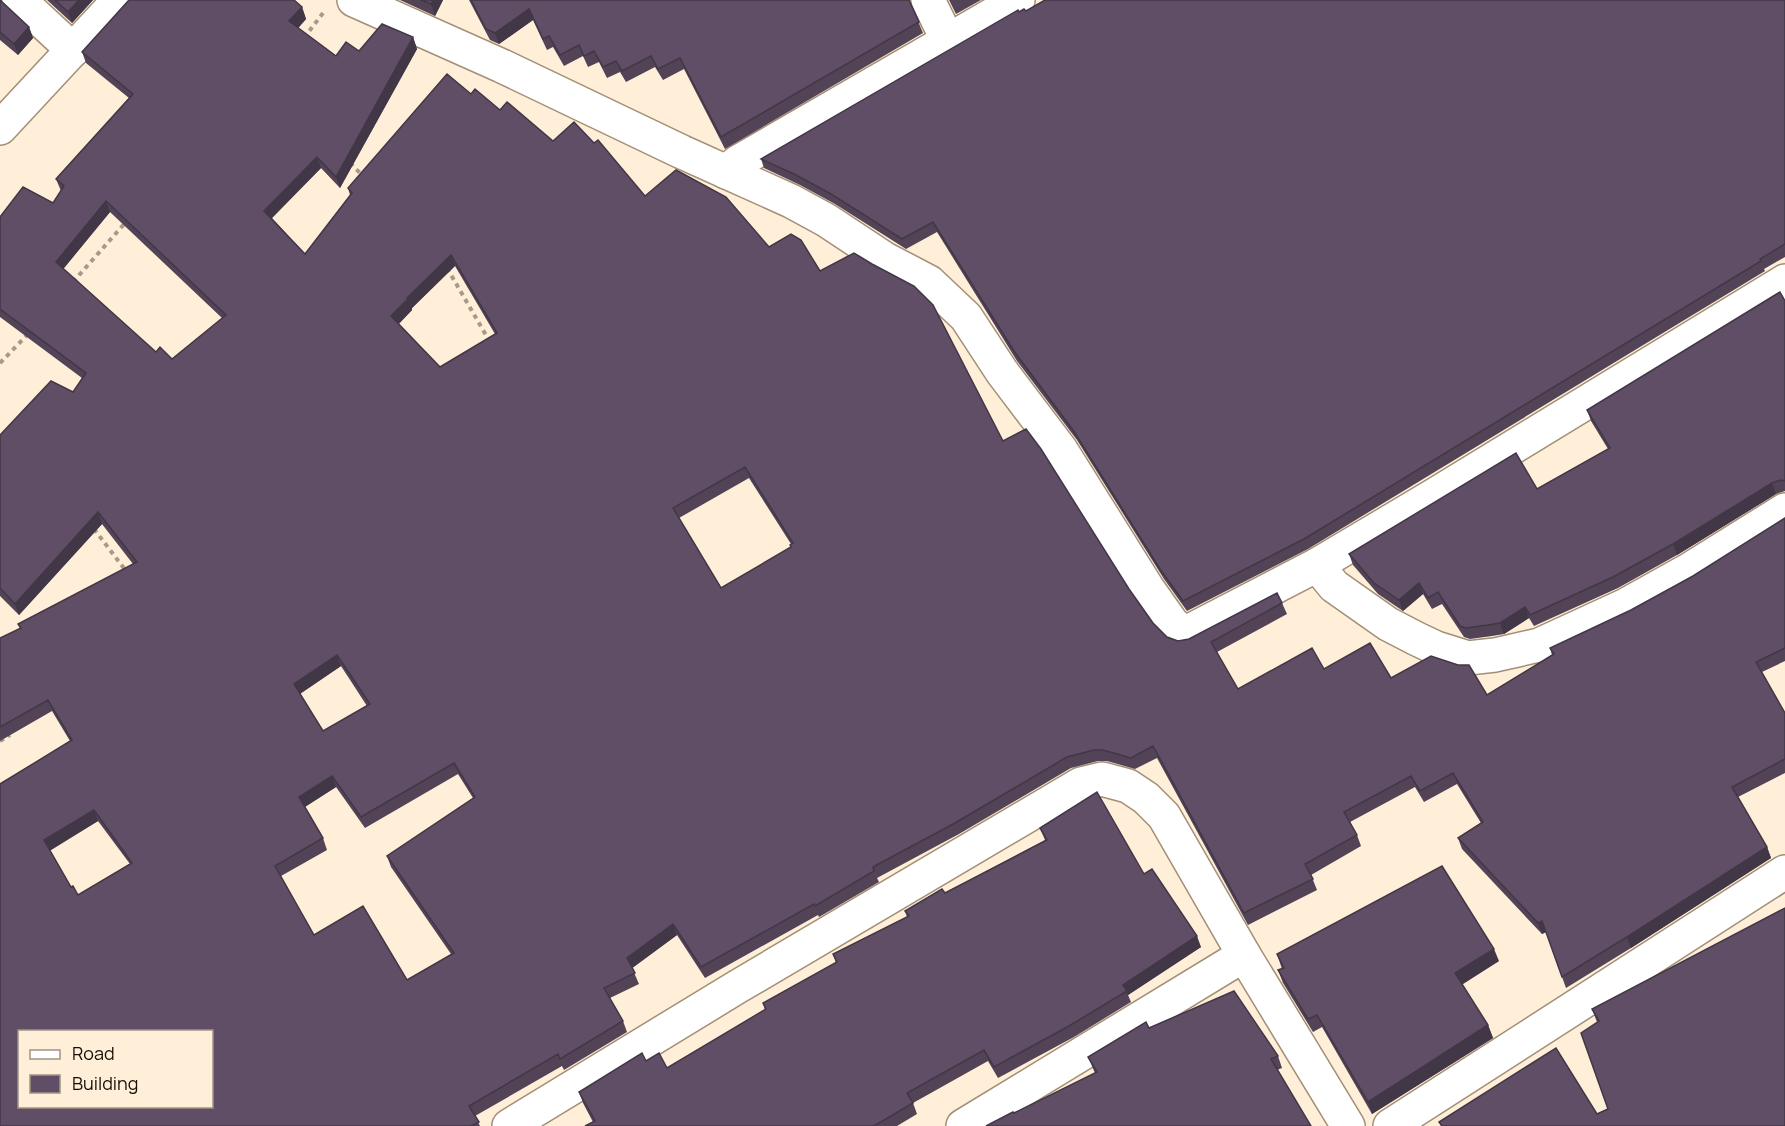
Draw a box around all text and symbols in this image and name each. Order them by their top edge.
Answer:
legend [18,1030,213,1108]
text: Road [72,1041,115,1065]
text: Building [72,1071,138,1095]

